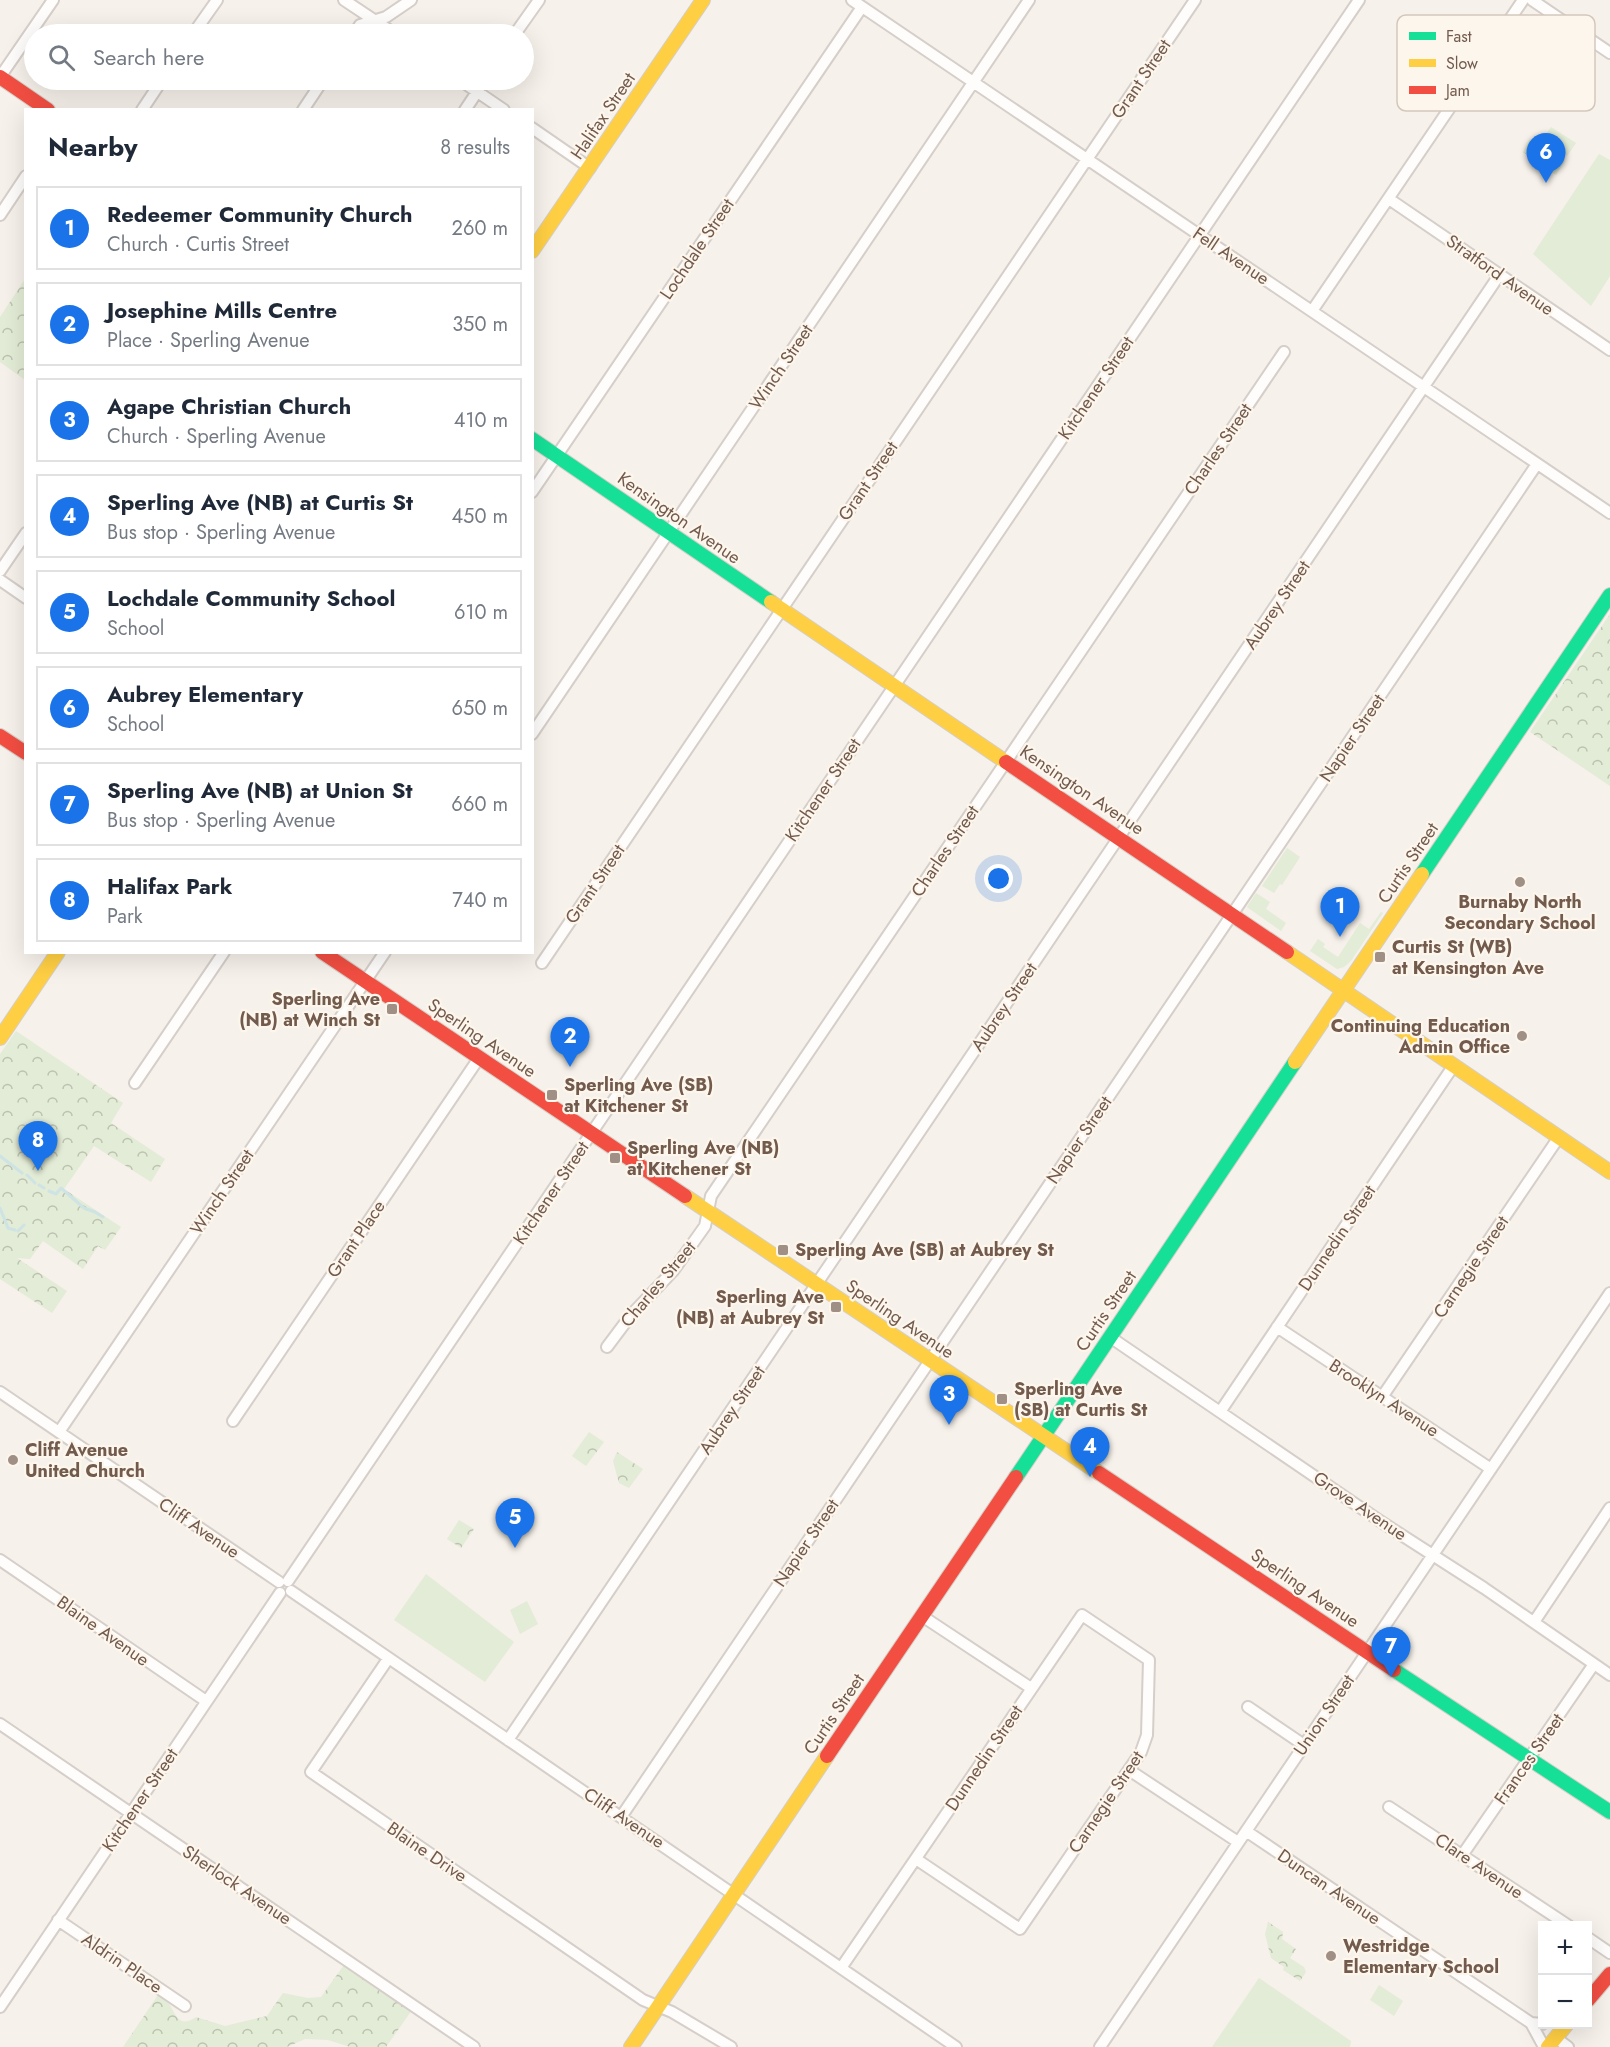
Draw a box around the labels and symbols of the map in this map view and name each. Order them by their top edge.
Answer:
legend [1397,15,1595,111]
text: Fast [1446,25,1472,48]
street label: Grant Street [1105,33,1178,124]
text: Slow [1446,52,1478,75]
street label: Halifax Street [564,67,642,165]
text: Jam [1444,79,1470,102]
pin: 6 [1526,134,1566,183]
street label: Lochdale Street [654,193,741,305]
street label: Fell Avenue [1187,221,1275,291]
street label: Stratford Avenue [1441,228,1559,322]
street label: Winch Street [743,318,820,415]
street label: Kitchener Street [1052,331,1141,445]
street label: Charles Street [1178,397,1259,500]
street label: Grant Street [832,435,905,526]
street label: Kensington Avenue [612,466,746,570]
street label: Aubrey Street [1238,555,1317,655]
street label: Napier Street [1313,688,1391,787]
street label: Kitchener Street [779,733,868,847]
street label: Kensington Avenue [1015,739,1149,841]
street label: Charles Street [905,799,986,902]
street label: Curtis Street [1371,817,1445,909]
street label: Grant Street [559,838,632,929]
your location [984,864,1013,893]
marker: Burnaby North Secondary School [1513,875,1527,889]
pin: 1 [1320,888,1360,937]
place label: Burnaby North Secondary School [1444,889,1596,936]
place label: Curtis St (WB) at Kensington Ave [1392,934,1544,981]
marker: Curtis St (WB) at Kensington Ave [1373,950,1387,964]
street label: Aubrey Street [965,957,1044,1057]
place label: Sperling Ave (NB) at Winch St [239,986,380,1033]
street label: Sperling Avenue [423,992,541,1084]
marker: Sperling Ave (NB) at Winch St [385,1002,399,1016]
place label: Continuing Education Admin Office [1331,1013,1510,1060]
pin: 2 [550,1018,590,1067]
marker: Continuing Education Admin Office [1515,1029,1529,1043]
place label: Sperling Ave (SB) at Kitchener St [564,1072,713,1119]
marker: Sperling Ave (SB) at Kitchener St [545,1088,559,1102]
street label: Napier Street [1040,1090,1118,1189]
pin: 8 [18,1122,57,1171]
place label: Sperling Ave (NB) at Kitchener St [627,1135,779,1182]
street label: Kitchener Street [507,1136,596,1250]
street label: Winch Street [184,1143,261,1240]
marker: Sperling Ave (NB) at Kitchener St [608,1151,622,1165]
street label: Dunnedin Street [1292,1179,1382,1296]
street label: Grant Place [320,1195,392,1283]
street label: Carnegie Street [1427,1210,1515,1323]
street label: Charles Street [614,1235,702,1333]
place label: Sperling Ave (SB) at Aubrey St [795,1237,1054,1263]
marker: Sperling Ave (SB) at Aubrey St [776,1243,790,1257]
street label: Curtis Street [1069,1265,1143,1357]
street label: Sperling Avenue [841,1273,959,1365]
place label: Sperling Ave (NB) at Aubrey St [676,1284,824,1331]
marker: Sperling Ave (NB) at Aubrey St [829,1300,843,1314]
street label: Brooklyn Avenue [1324,1353,1444,1443]
street label: Aubrey Street [693,1360,772,1460]
pin: 3 [930,1376,968,1425]
place label: Sperling Ave (SB) at Curtis St [1014,1376,1148,1423]
marker: Sperling Ave (SB) at Curtis St [995,1392,1009,1406]
pin: 4 [1070,1428,1110,1477]
place label: Cliff Avenue United Church [25,1437,145,1484]
marker: Cliff Avenue United Church [6,1453,20,1467]
street label: Grove Avenue [1308,1465,1412,1547]
street label: Cliff Avenue [153,1491,245,1565]
street label: Napier Street [767,1493,845,1592]
pin: 5 [496,1498,534,1548]
street label: Sperling Avenue [1246,1542,1364,1634]
street label: Blaine Avenue [51,1589,155,1673]
pin: 7 [1372,1628,1410,1677]
street label: Curtis Street [797,1668,871,1760]
street label: Union Street [1287,1669,1361,1761]
street label: Dunnedin Street [939,1699,1029,1816]
street label: Frances Street [1488,1707,1571,1810]
street label: Kitchener Street [96,1743,185,1857]
street label: Carnegie Street [1062,1745,1150,1858]
street label: Cliff Avenue [578,1781,670,1855]
street label: Blaine Drive [382,1816,472,1888]
street label: Clare Avenue [1430,1827,1528,1905]
street label: Sherlock Avenue [177,1839,297,1931]
street label: Duncan Avenue [1272,1843,1386,1931]
street label: Aldrin Place [76,1926,168,2000]
place label: Westridge Elementary School [1343,1933,1499,1980]
marker: Westridge Elementary School [1324,1949,1338,1963]

